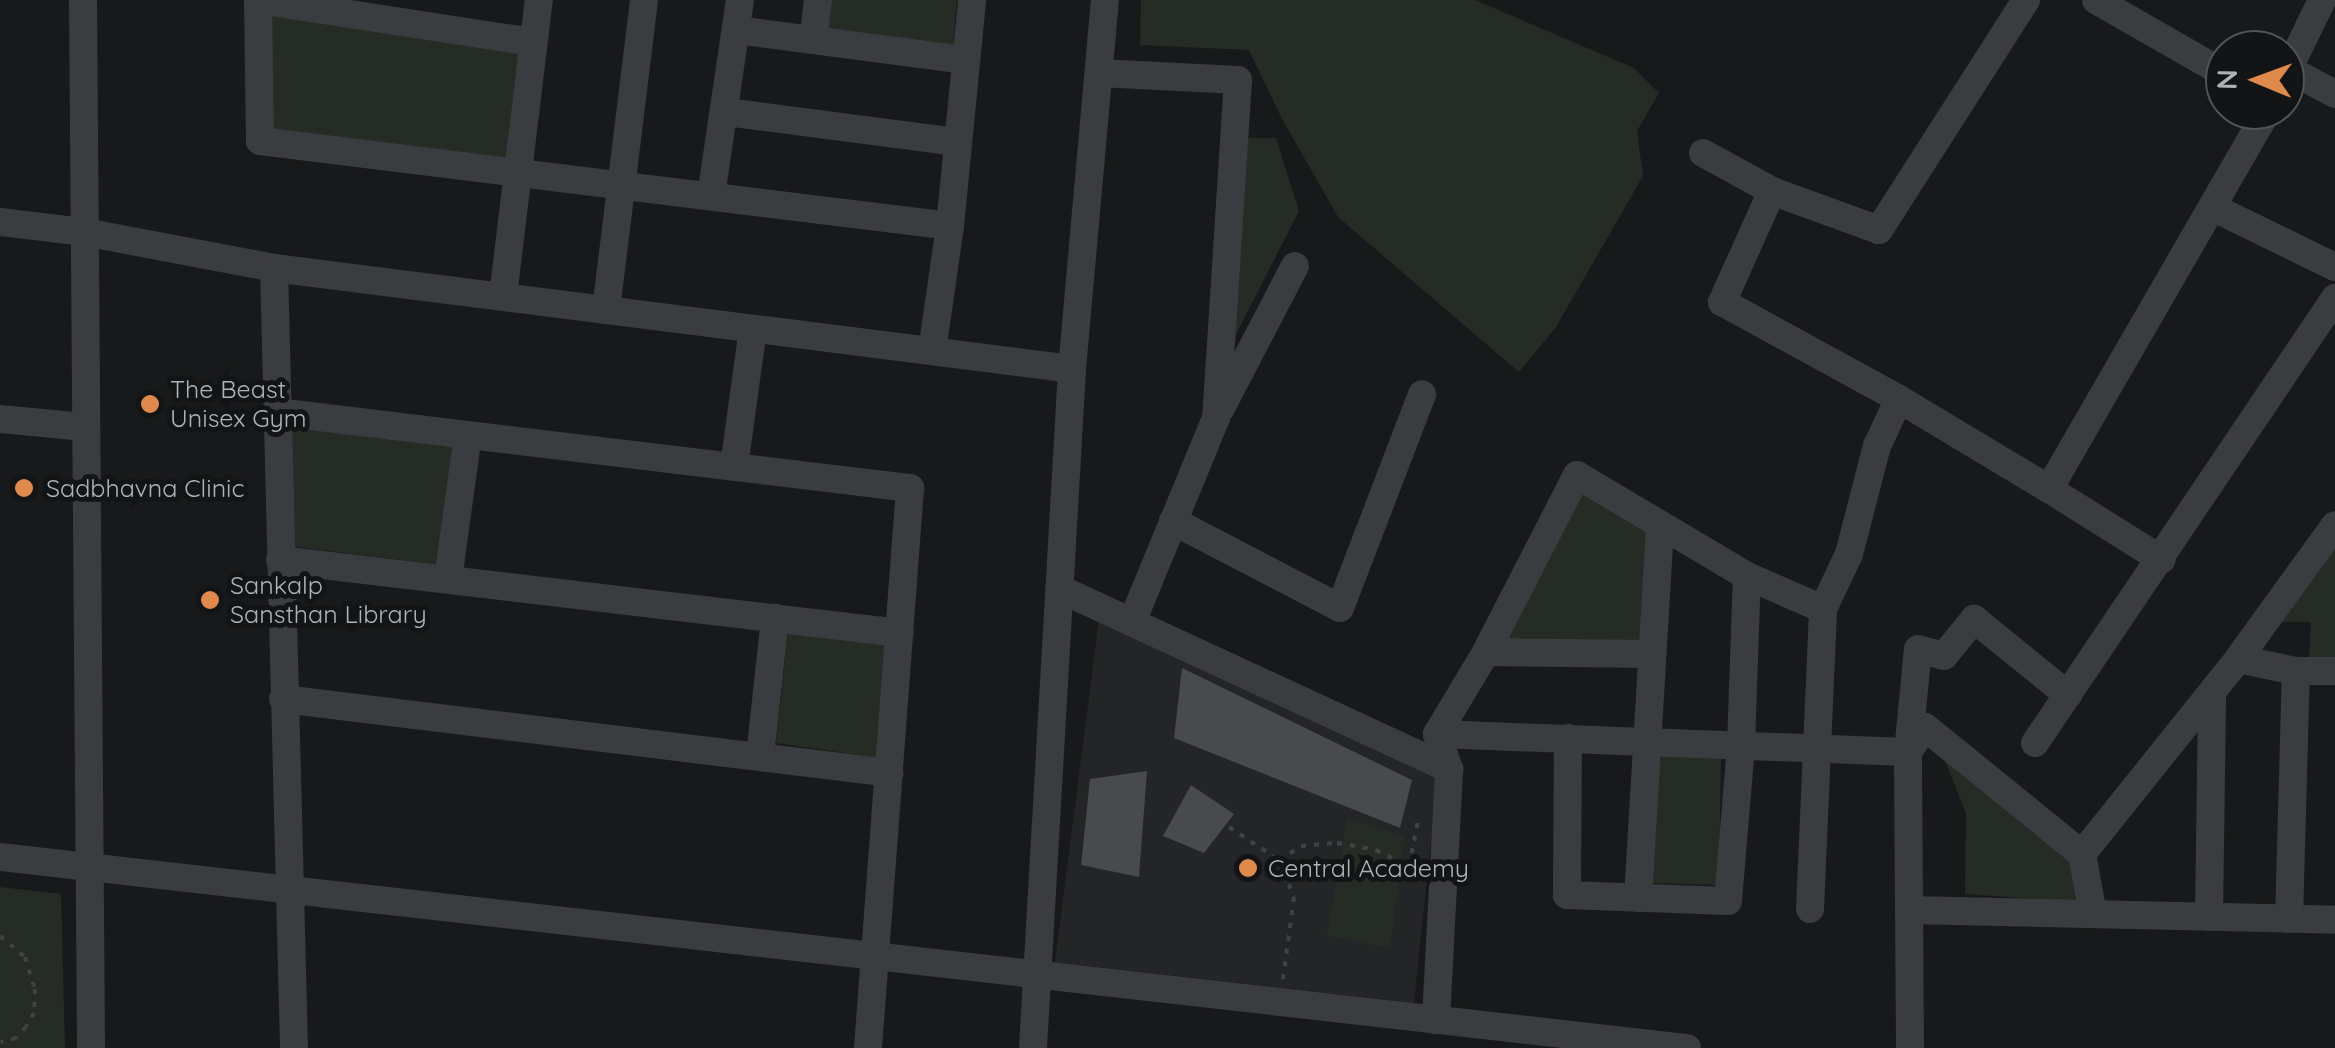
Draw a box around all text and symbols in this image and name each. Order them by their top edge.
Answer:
north arrow [2205,30,2305,130]
text: N [2209,69,2244,90]
place label: The Beast Unisex Gym [170,375,307,434]
marker: The Beast Unisex Gym [139,393,161,415]
place label: Sadbhavna Clinic [46,473,244,503]
marker: Sadbhavna Clinic [11,475,37,501]
place label: Sankalp Sansthan Library [230,571,427,630]
marker: Sankalp Sansthan Library [199,589,221,611]
place label: Central Academy [1268,853,1469,883]
marker: Central Academy [1237,857,1259,879]

